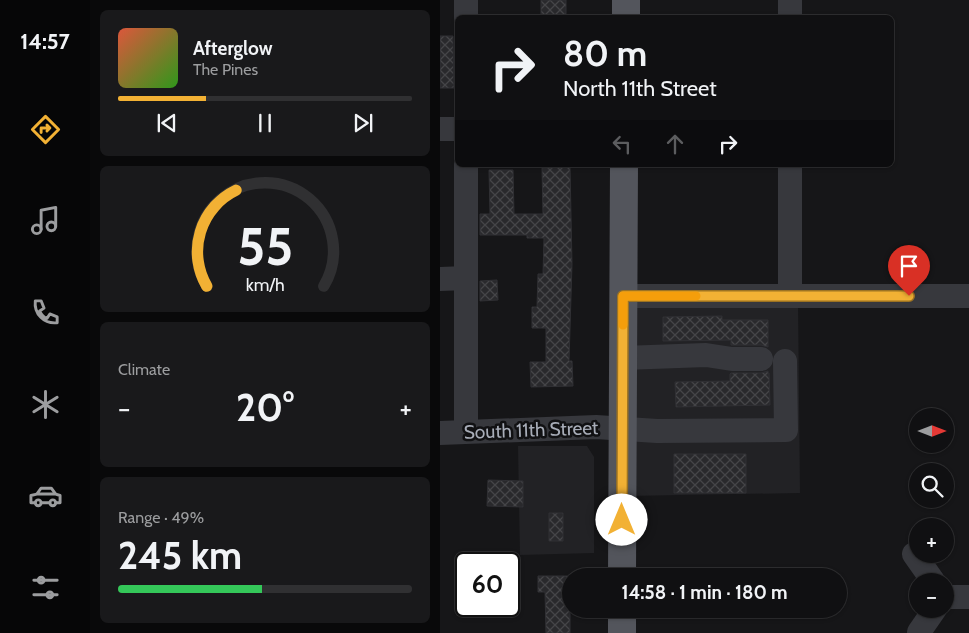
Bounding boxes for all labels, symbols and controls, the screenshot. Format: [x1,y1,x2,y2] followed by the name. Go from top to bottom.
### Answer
[20,28,70,55] text: 14:57
[563,32,647,75] text: 80 m
[480,35,545,100] icon: right
[193,37,273,60] text: Afterglow
[193,60,258,79] text: The Pines
[563,75,717,102] text: North 11th Street
[153,109,181,137] icon: previous
[251,109,279,137] icon: pause
[349,109,377,137] icon: next
[28,112,63,147] icon: directions
[608,130,636,158] icon: left
[661,130,689,158] icon: ahead
[714,130,742,158] icon: right
[28,203,63,238] icon: music
[237,215,293,278] text: 55
[888,245,930,296] pin
[895,252,923,280] icon: arrive
[245,274,285,295] text: km/h
[28,295,63,330] icon: phone
[118,360,170,379] text: Climate
[236,384,294,431] text: 20°
[28,387,63,422] icon: climate
[118,391,130,425] text: −
[400,391,412,425] text: +
[909,408,954,452] north arrow
[909,408,954,618] map controls
[463,416,599,444] street label: South 11th Street
[909,463,954,508] button: search
[28,478,63,513] icon: car
[595,493,647,545] position arrow
[118,508,204,527] text: Range · 49%
[909,518,954,563] button: +
[118,532,242,579] text: 245 km
[455,552,520,617] speed limit sign: 60
[28,570,63,605] icon: filters
[909,573,954,618] button: −
[621,581,788,604] text: 14:58 · 1 min · 180 m

